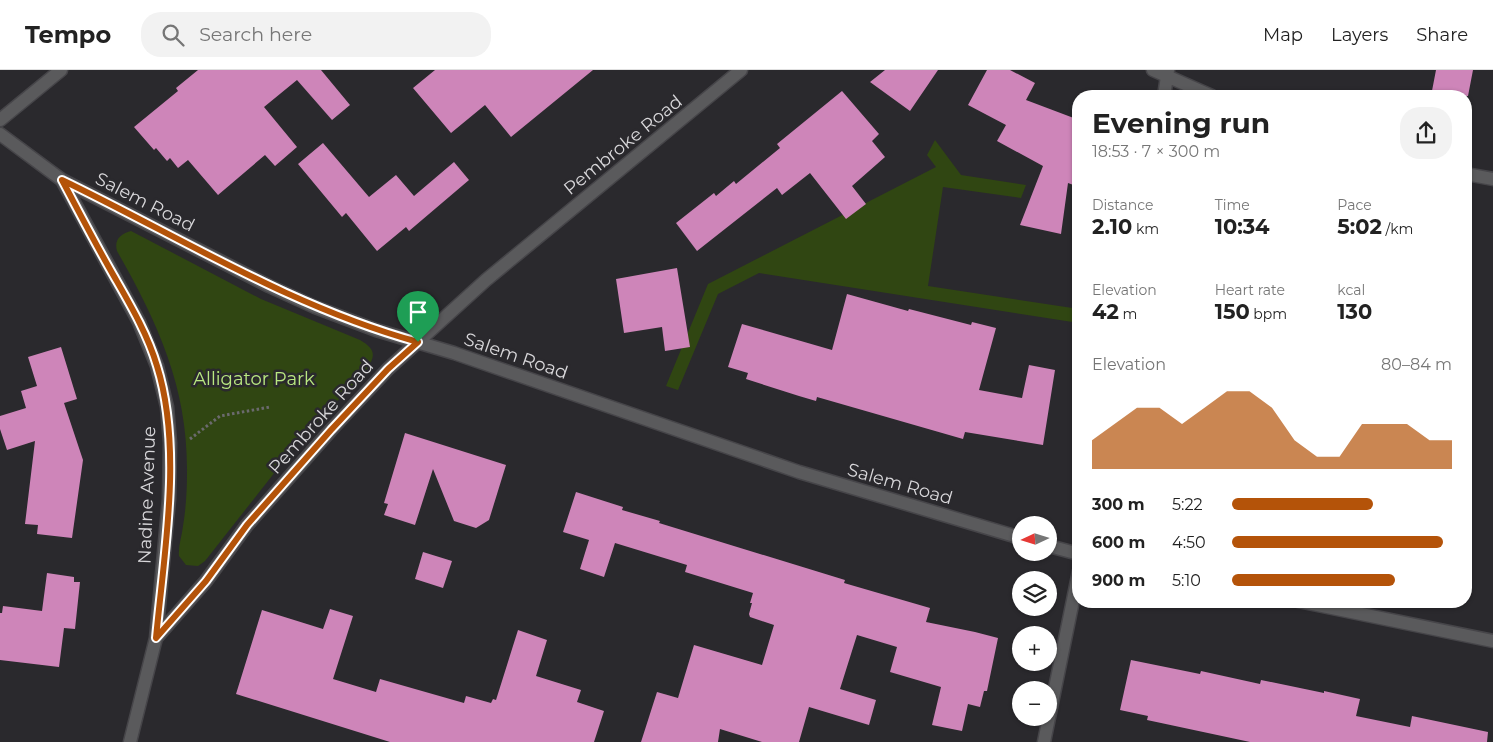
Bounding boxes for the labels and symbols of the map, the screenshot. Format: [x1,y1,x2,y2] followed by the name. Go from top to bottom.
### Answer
[559,90,687,200] street label: Pembroke Road
[92,168,198,236] street label: Salem Road
[397,291,439,342] pin
[461,328,571,384] street label: Salem Road
[264,355,378,479] street label: Pembroke Road
[193,368,315,390] park label: Alligator Park
[134,426,160,564] street label: Nadine Avenue
[845,459,955,509] street label: Salem Road
[1012,516,1058,561] north arrow

